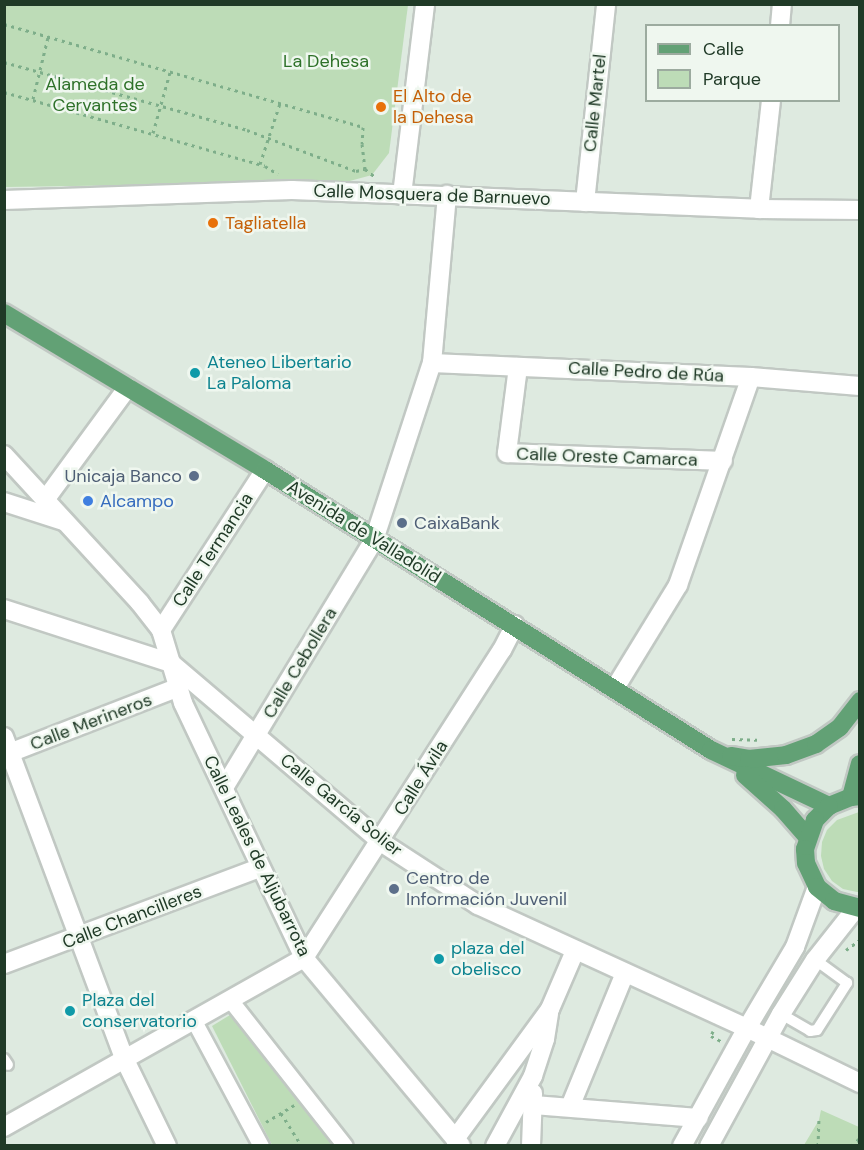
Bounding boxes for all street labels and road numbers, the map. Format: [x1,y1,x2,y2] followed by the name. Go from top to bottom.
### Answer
[579,53,611,153] street label: Calle Martel
[313,180,551,210] street label: Calle Mosquera de Barnuevo
[568,357,724,387] street label: Calle Pedro de Rúa
[516,443,698,471] street label: Calle Oreste Camarca
[283,476,445,588] street label: Avenida de Valladolid
[168,489,258,611] street label: Calle Termancia
[258,604,342,722] street label: Calle Cebollera
[27,689,155,755] street label: Calle Merineros
[389,736,453,820] street label: Calle Ávila
[276,749,406,861] street label: Calle García Solier
[199,752,315,960] street label: Calle Leales de Aljubarrota
[59,880,205,954] street label: Calle Chancilleres

